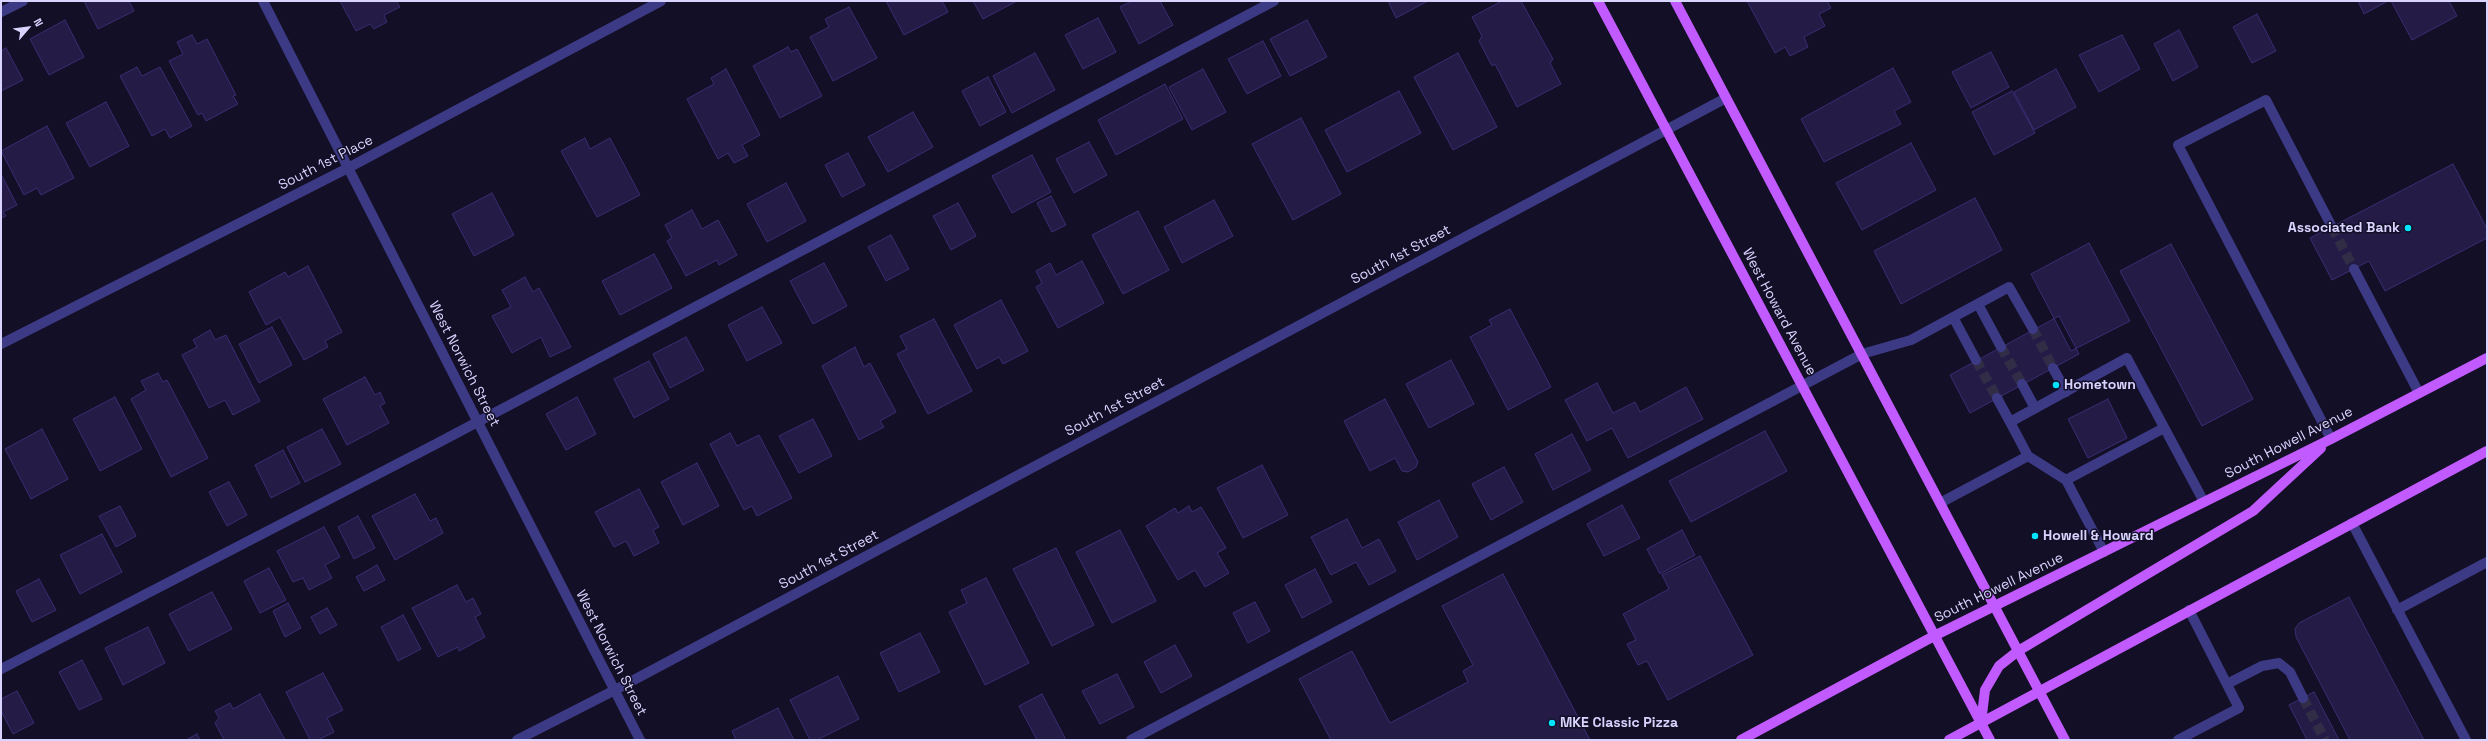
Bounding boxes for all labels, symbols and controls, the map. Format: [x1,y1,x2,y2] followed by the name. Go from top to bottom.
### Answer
[8,8,48,48] north arrow
[31,16,47,29] text: N
[276,132,376,194] street label: South 1st Place
[2288,220,2400,236] place label: Associated Bank
[1348,222,1454,288] street label: South 1st Street
[2403,223,2413,233] marker: Associated Bank
[1738,246,1820,378] street label: West Howard Avenue
[425,298,503,430] street label: West Norwich Street
[1062,374,1168,440] street label: South 1st Street
[2064,377,2136,393] place label: Hometown
[2051,380,2061,390] marker: Hometown
[2222,403,2356,483] street label: South Howell Avenue
[776,527,882,593] street label: South 1st Street
[2043,528,2154,544] place label: Howell & Howard
[2030,531,2040,541] marker: Howell & Howard
[1932,549,2066,627] street label: South Howell Avenue
[572,587,650,719] street label: West Norwich Street
[1560,715,1678,731] place label: MKE Classic Pizza
[1547,718,1557,728] marker: MKE Classic Pizza

